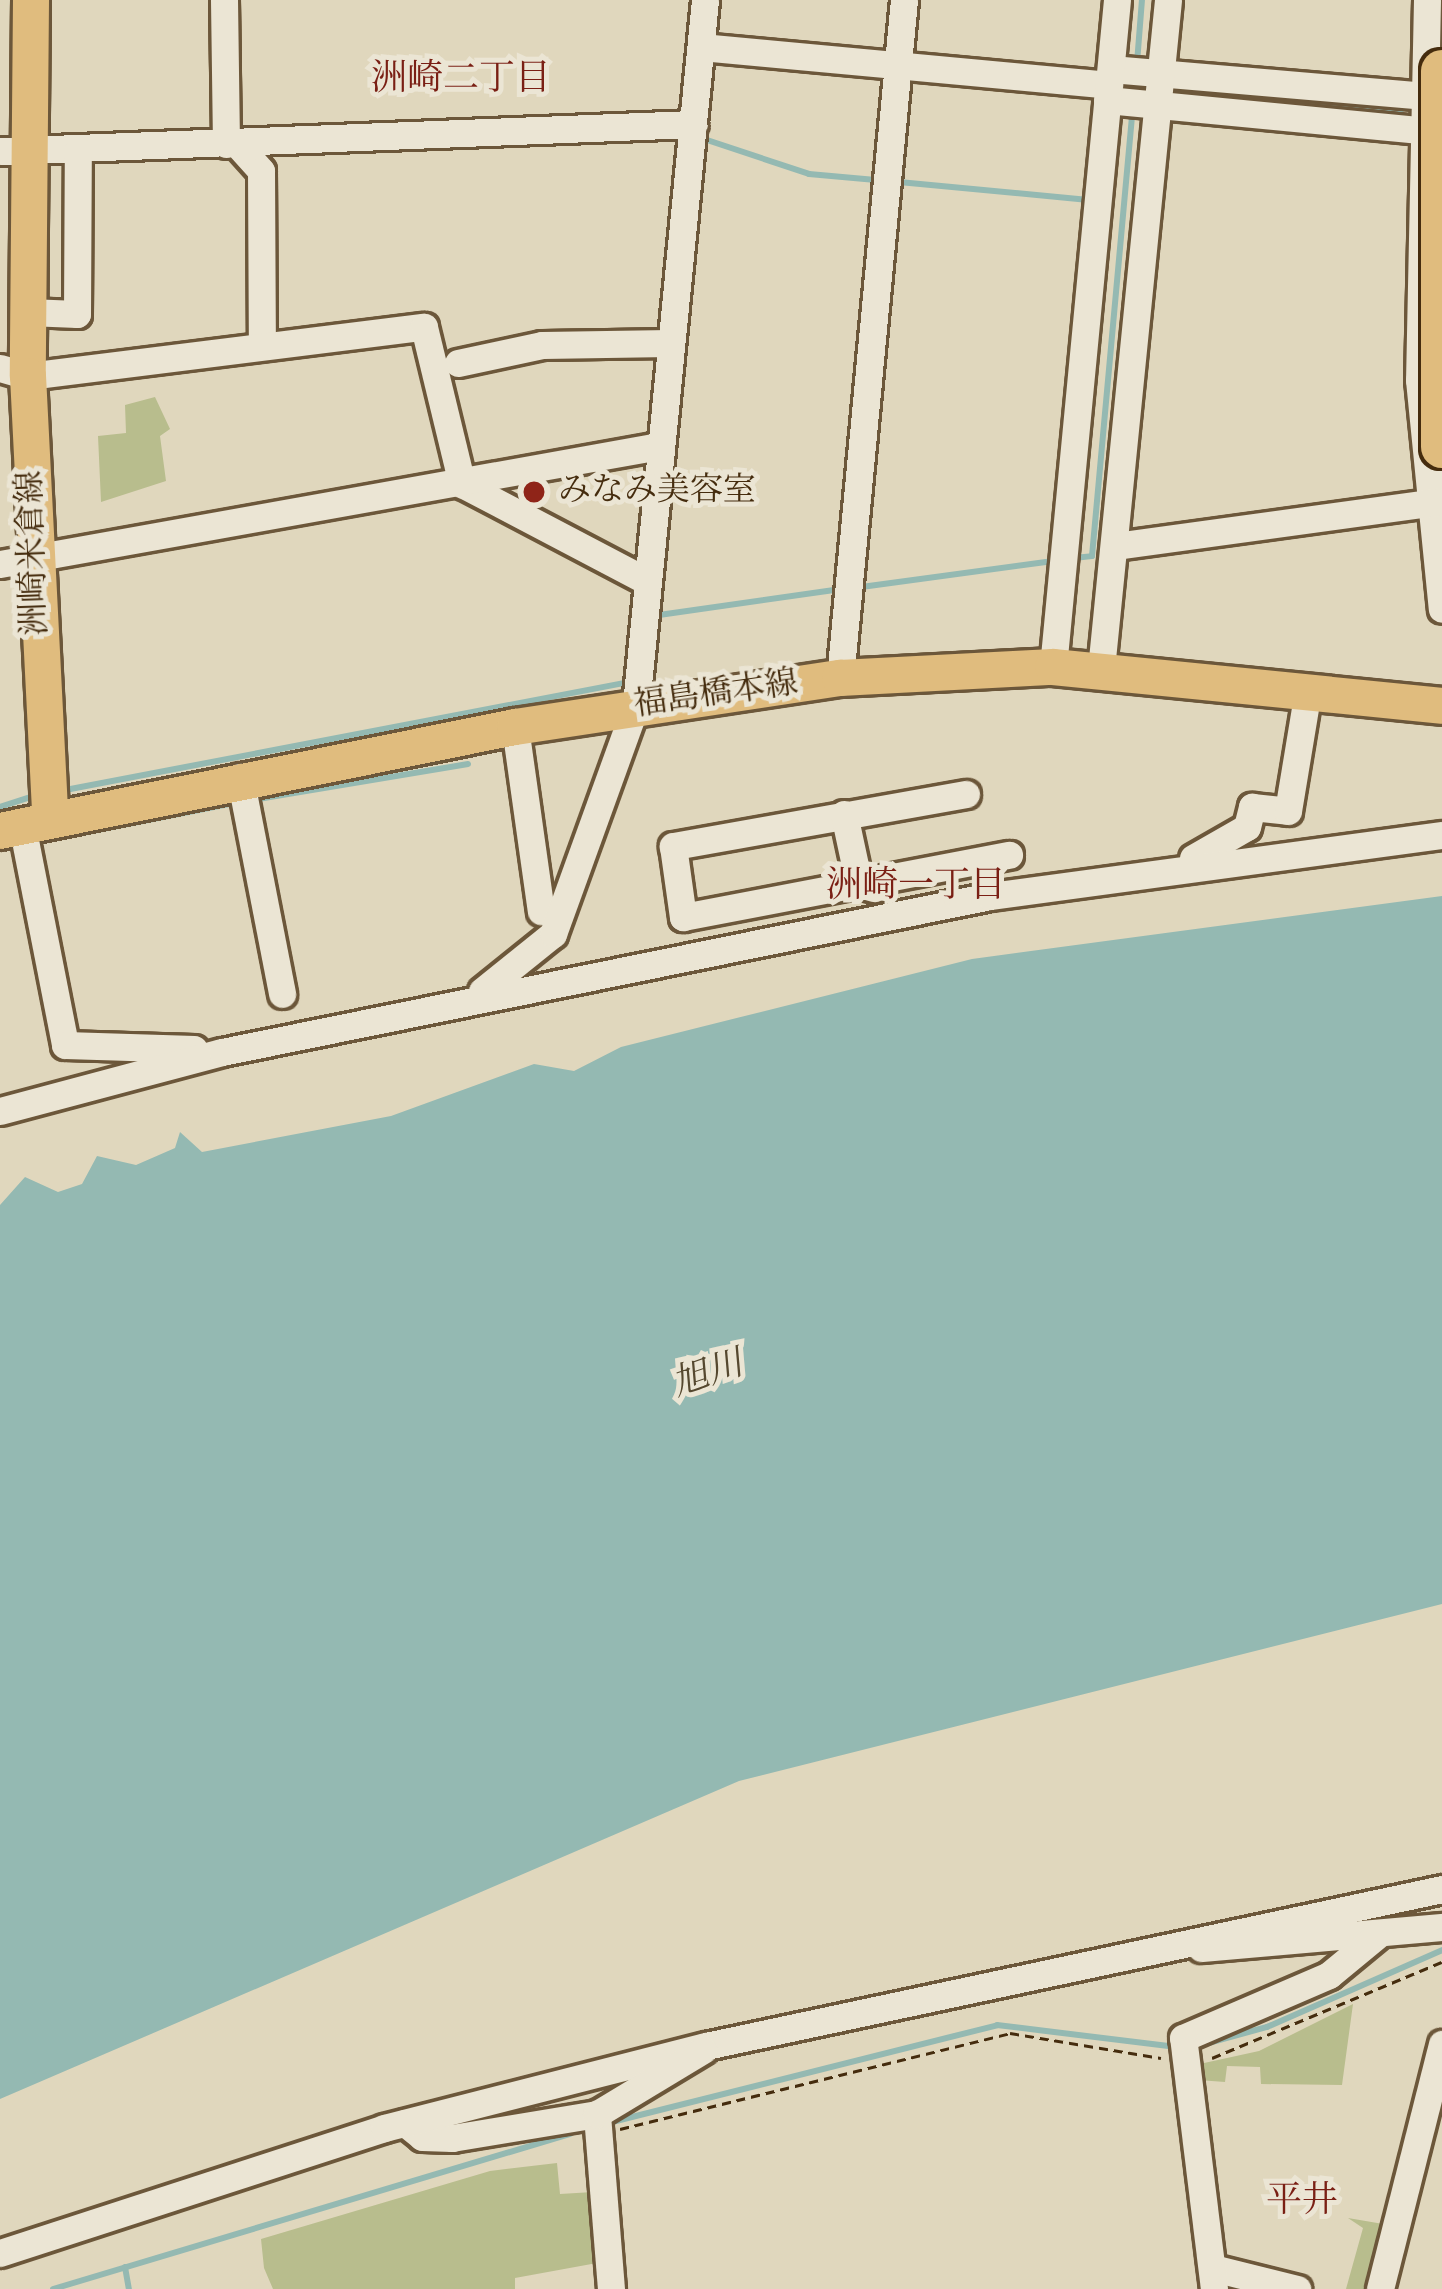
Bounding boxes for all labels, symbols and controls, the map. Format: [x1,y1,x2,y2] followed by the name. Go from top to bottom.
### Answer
[371,58,551,102] district label: 洲崎二丁目
[11,470,57,636] street label: 洲崎米倉線
[558,472,756,512] place label: みなみ美容室
[521,479,547,505] marker: みなみ美容室
[632,664,800,726] street label: 福島橋本線
[826,865,1006,909] district label: 洲崎一丁目
[667,1343,749,1407] water label: 旭川
[1266,2180,1338,2224] district label: 平井

